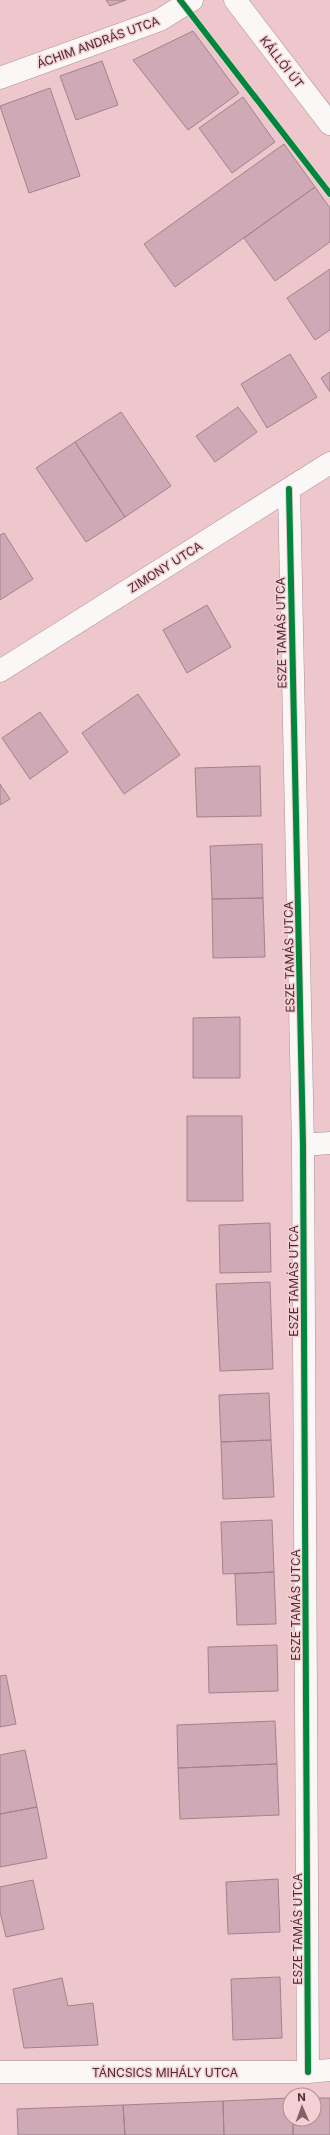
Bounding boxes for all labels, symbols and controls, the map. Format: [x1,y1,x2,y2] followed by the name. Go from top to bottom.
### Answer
[35,13,161,71] street label: ÁCHIM ANDRÁS UTCA
[257,33,307,91] street label: KÁLLÓI ÚT
[125,538,205,596] street label: ZIMONY UTCA
[273,577,289,689] street label: ESZE TAMÁS UTCA
[281,901,297,1013] street label: ESZE TAMÁS UTCA
[286,1225,301,1337] street label: ESZE TAMÁS UTCA
[288,1549,303,1661] street label: ESZE TAMÁS UTCA
[290,1873,305,1985] street label: ESZE TAMÁS UTCA
[92,2065,238,2080] street label: TÁNCSICS MIHÁLY UTCA
[282,2087,322,2127] north arrow
[297,2090,306,2104] text: N

